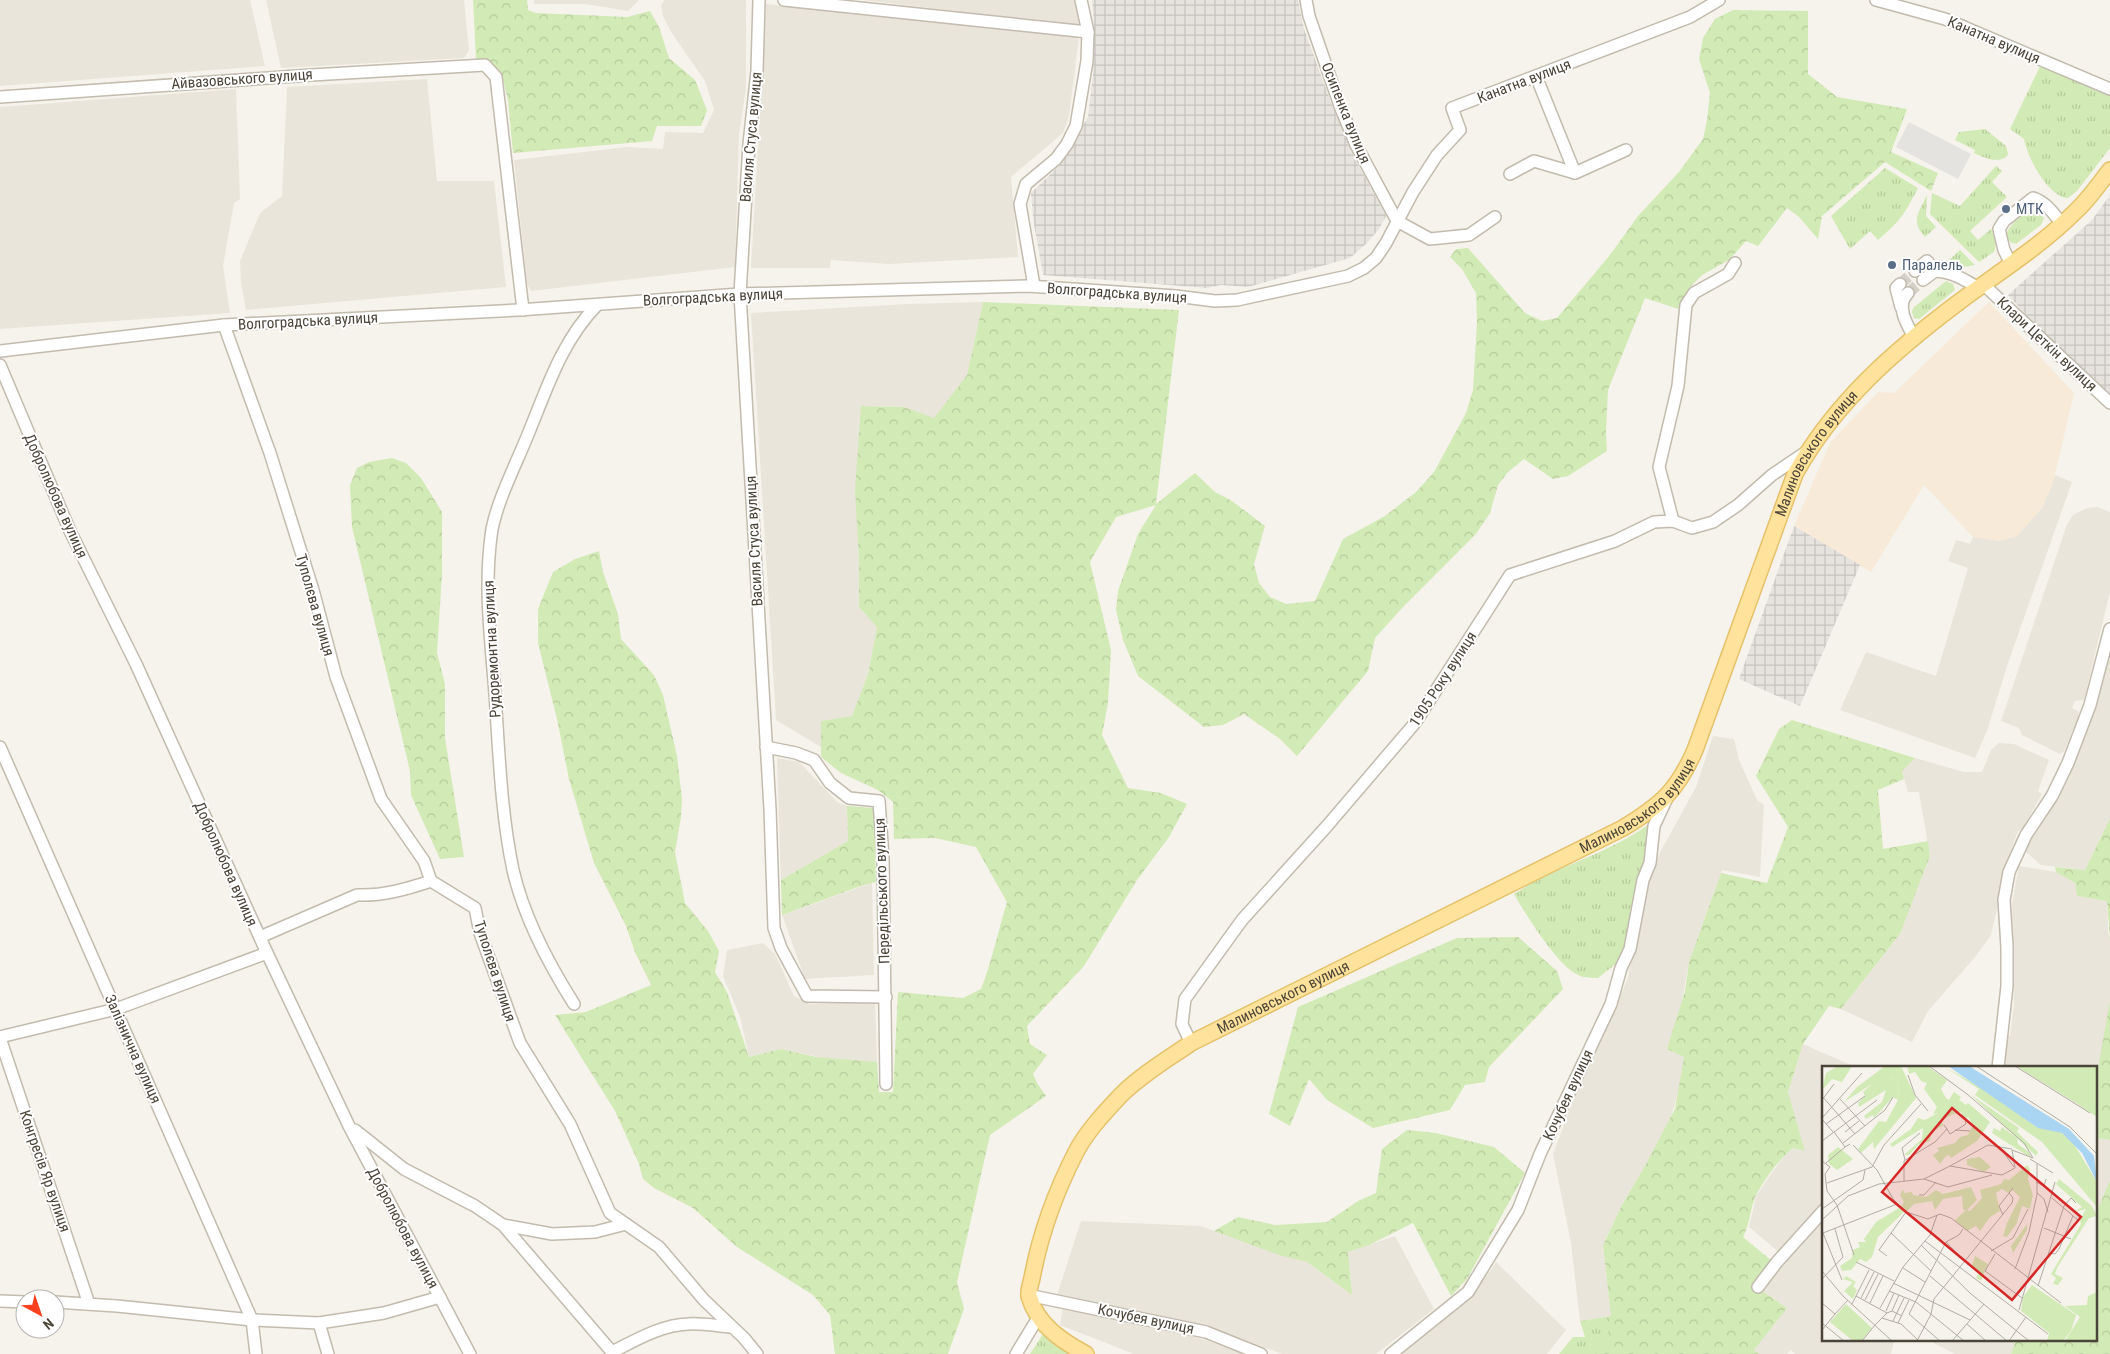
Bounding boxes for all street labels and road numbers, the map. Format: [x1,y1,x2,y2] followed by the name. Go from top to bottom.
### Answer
[1945,12,2043,68] street label: Канатна вулиця
[1475,55,1573,107] street label: Канатна вулиця
[1317,60,1375,166] street label: Осипенка вулиця
[171,65,313,93] street label: Айвазовського вулиця
[736,71,766,203] street label: Василя Стуса вулиця
[1046,279,1188,307] street label: Волгоградська вулиця
[642,284,784,310] street label: Волгоградська вулиця
[1993,293,2101,395] street label: Клари Цеткін вулиця
[237,308,379,334] street label: Волгоградська вулиця
[1771,387,1861,519] street label: Малиновського вулиця
[20,431,92,561] street label: Добролюбова вулиця
[742,475,766,607] street label: Василя Стуса вулиця
[292,552,338,658] street label: Туполєва вулиця
[479,580,505,718] street label: Рудоремонтна вулиця
[1406,628,1480,730] street label: 1905 Року вулиця
[1577,755,1699,857] street label: Малиновського вулиця
[190,799,262,929] street label: Добролюбова вулиця
[870,818,894,964] street label: Передільського вулиця
[470,918,520,1024] street label: Туполєва вулиця
[1214,957,1352,1038] street label: Малиновського вулиця
[101,992,165,1106] street label: Залізнична вулиця
[1539,1047,1597,1143] street label: Кочубея вулиця
[16,1108,74,1234] street label: Конгресів Яр вулиця
[363,1164,443,1292] street label: Добролюбова вулиця
[1096,1300,1196,1338] street label: Кочубея вулиця

